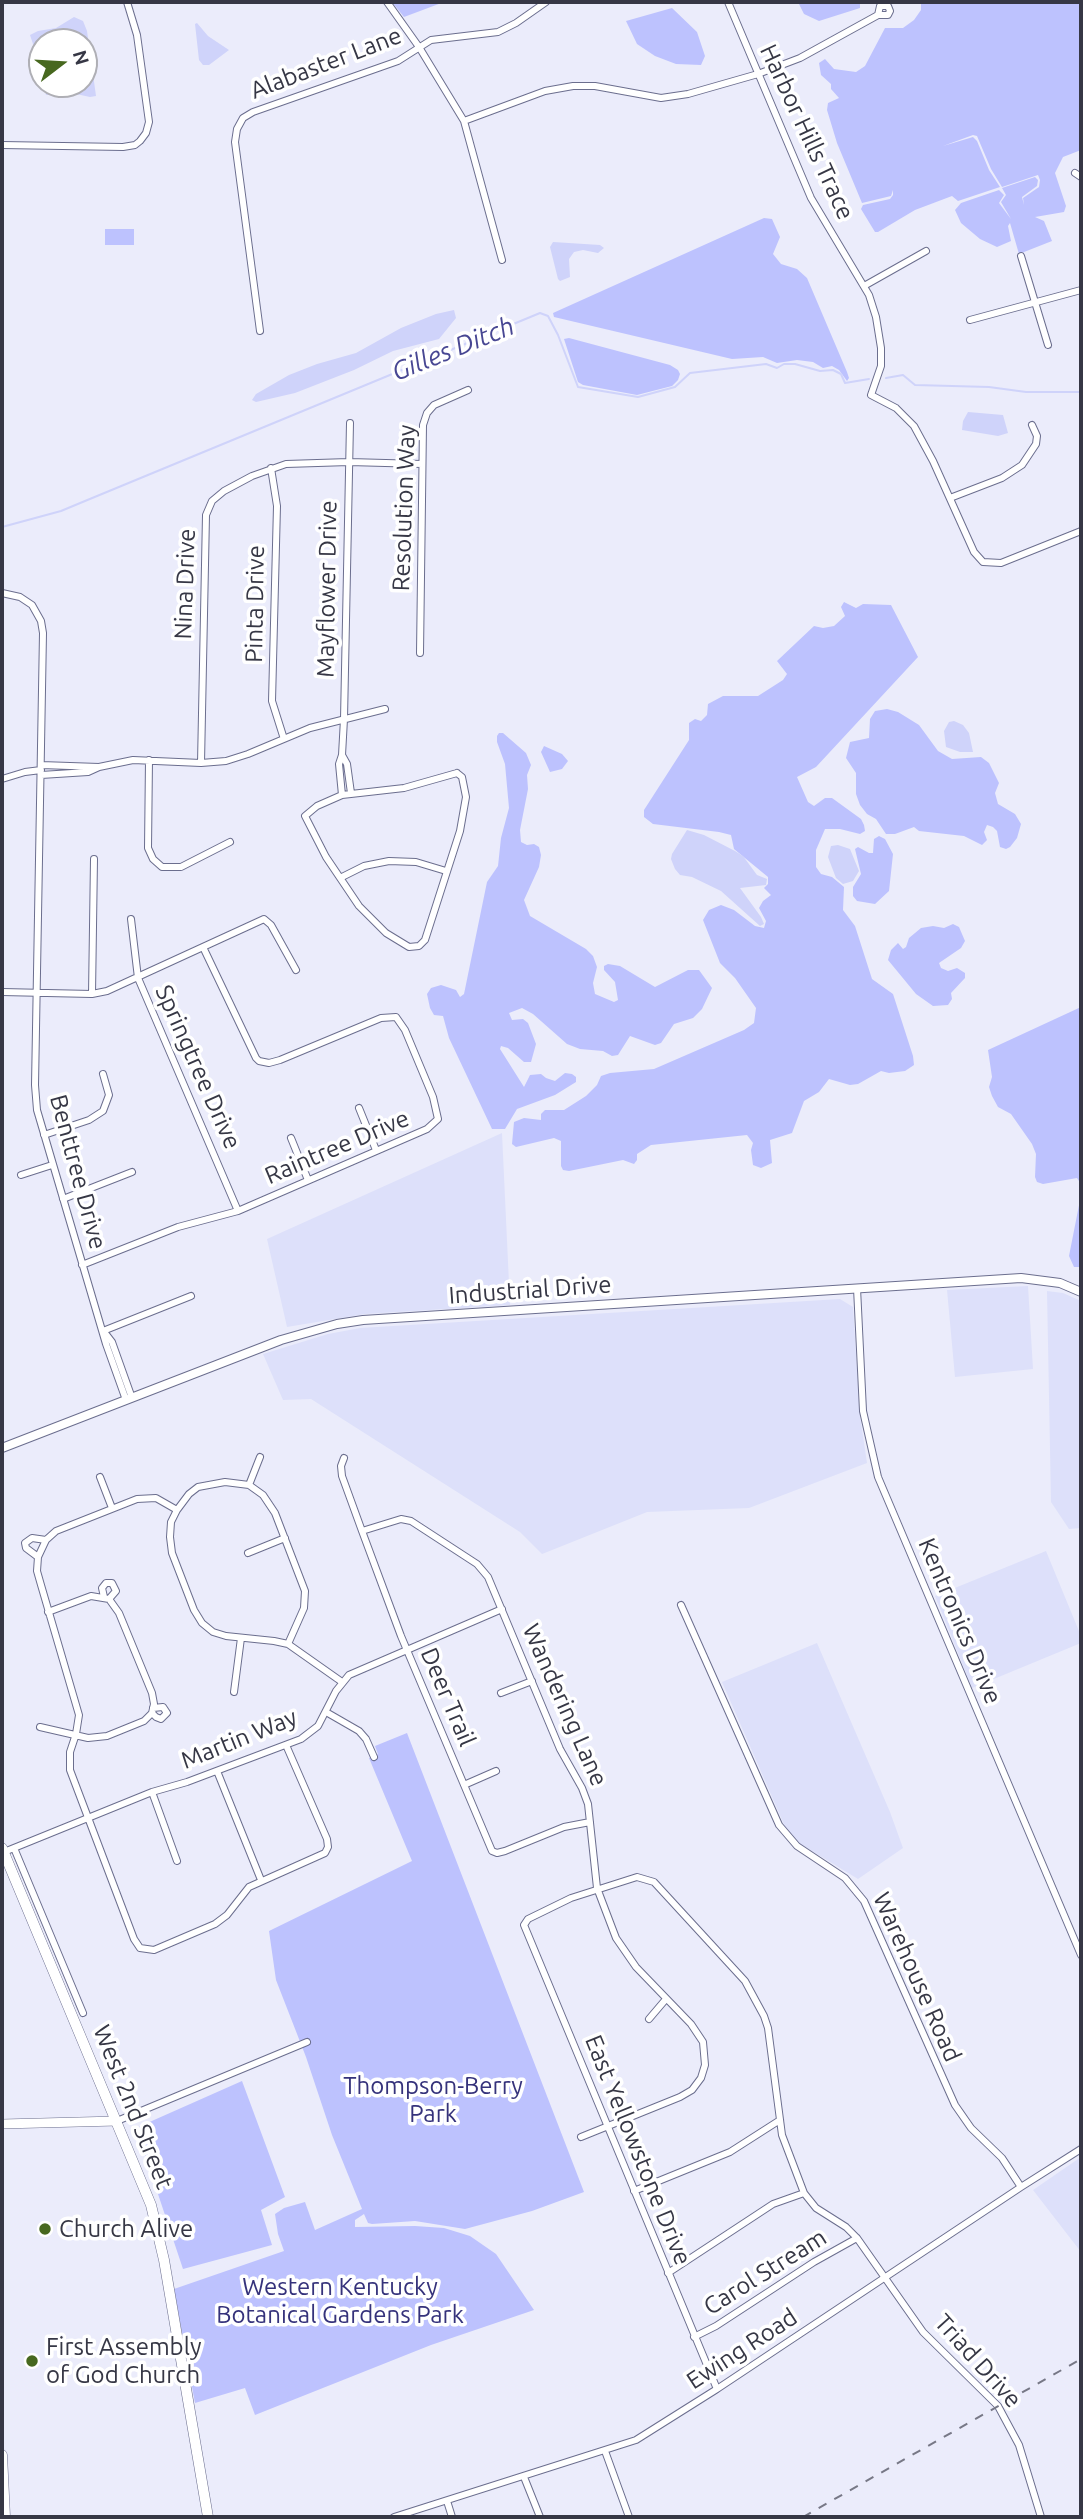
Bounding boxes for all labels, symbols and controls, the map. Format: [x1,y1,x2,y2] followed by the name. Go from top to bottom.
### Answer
[246,21,406,105] street label: Alabaster Lane
[28,28,98,98] north arrow
[754,40,860,224] street label: Harbor Hills Trace
[69,47,94,67] text: N
[387,310,519,388] water label: Gilles Ditch
[387,424,421,592] street label: Resolution Way
[311,500,343,678] street label: Mayflower Drive
[169,528,201,640] street label: Nina Drive
[240,545,270,663] street label: Pinta Drive
[149,981,247,1153] street label: Springtree Drive
[44,1092,112,1252] street label: Benttree Drive
[260,1104,414,1190] street label: Raintree Drive
[448,1270,612,1310] street label: Industrial Drive
[912,1534,1008,1708] street label: Kentronics Drive
[516,1619,614,1791] street label: Wandering Lane
[414,1643,482,1751] street label: Deer Trail
[177,1703,301,1775] street label: Martin Way
[867,1888,967,2066] street label: Warehouse Road
[87,2021,179,2193] street label: West 2nd Street
[579,2031,697,2269] street label: East Yellowstone Drive
[343,2072,523,2128] park label: Thompson-Berry Park
[59,2215,193,2243] place label: Church Alive
[37,2221,53,2237] marker: Church Alive
[698,2223,832,2321] street label: Carol Stream
[216,2273,464,2329] park label: Western Kentucky Botanical Gardens Park
[681,2303,803,2395] street label: Ewing Road
[928,2308,1028,2414] street label: Triad Drive
[46,2333,201,2389] place label: First Assembly of God Church
[24,2353,40,2369] marker: First Assembly of God Church

